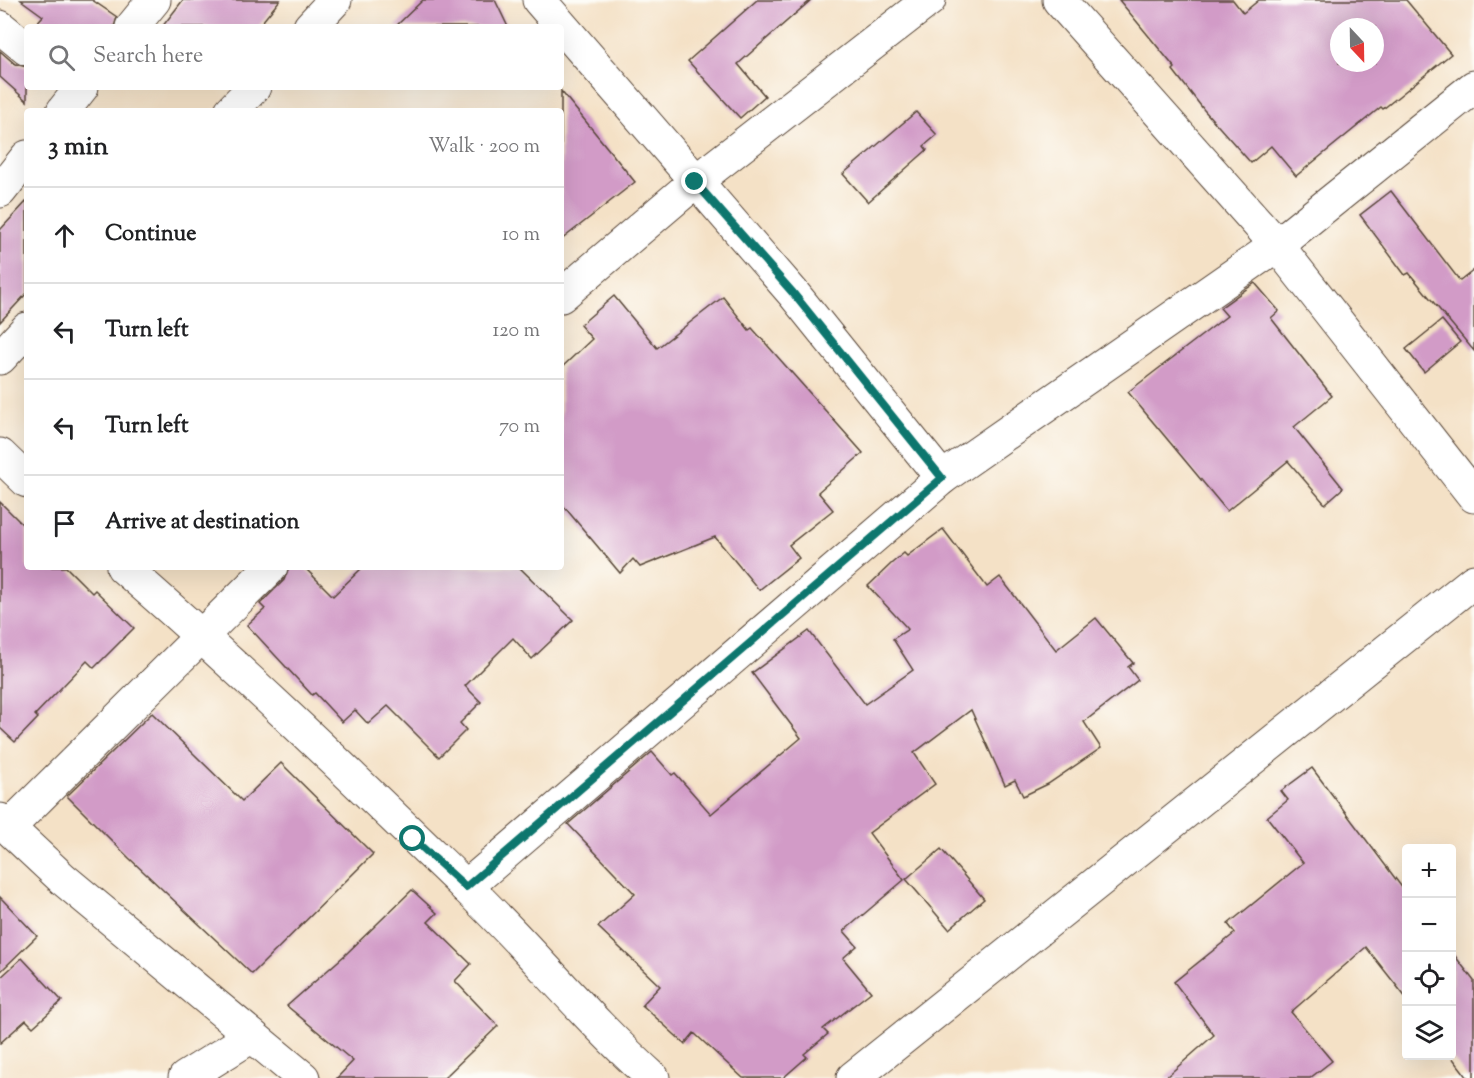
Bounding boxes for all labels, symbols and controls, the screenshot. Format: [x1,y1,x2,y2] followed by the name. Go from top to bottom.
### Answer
[1330,18,1384,72] north arrow
[24,24,564,90] search box
[45,41,78,74] icon: search
[93,41,203,73] text: Search here
[48,129,108,166] text: 3 min
[428,133,540,162] text: Walk · 200 m
[681,168,707,194] route end
[48,219,81,252] icon: ahead
[105,219,196,251] text: Continue
[502,221,540,250] text: 10 m
[48,315,81,348] icon: left
[105,315,188,347] text: Turn left
[492,317,540,346] text: 120 m
[48,411,81,444] icon: left
[105,411,188,443] text: Turn left
[499,413,540,442] text: 70 m
[48,507,81,540] icon: arrive
[105,507,300,539] text: Arrive at destination
[399,825,425,851] route start
[1402,844,1456,1060] map controls
[1402,844,1456,898] button: +
[1402,898,1456,952] button: −
[1402,952,1456,1006] button: locate
[1402,1006,1456,1060] button: layers

